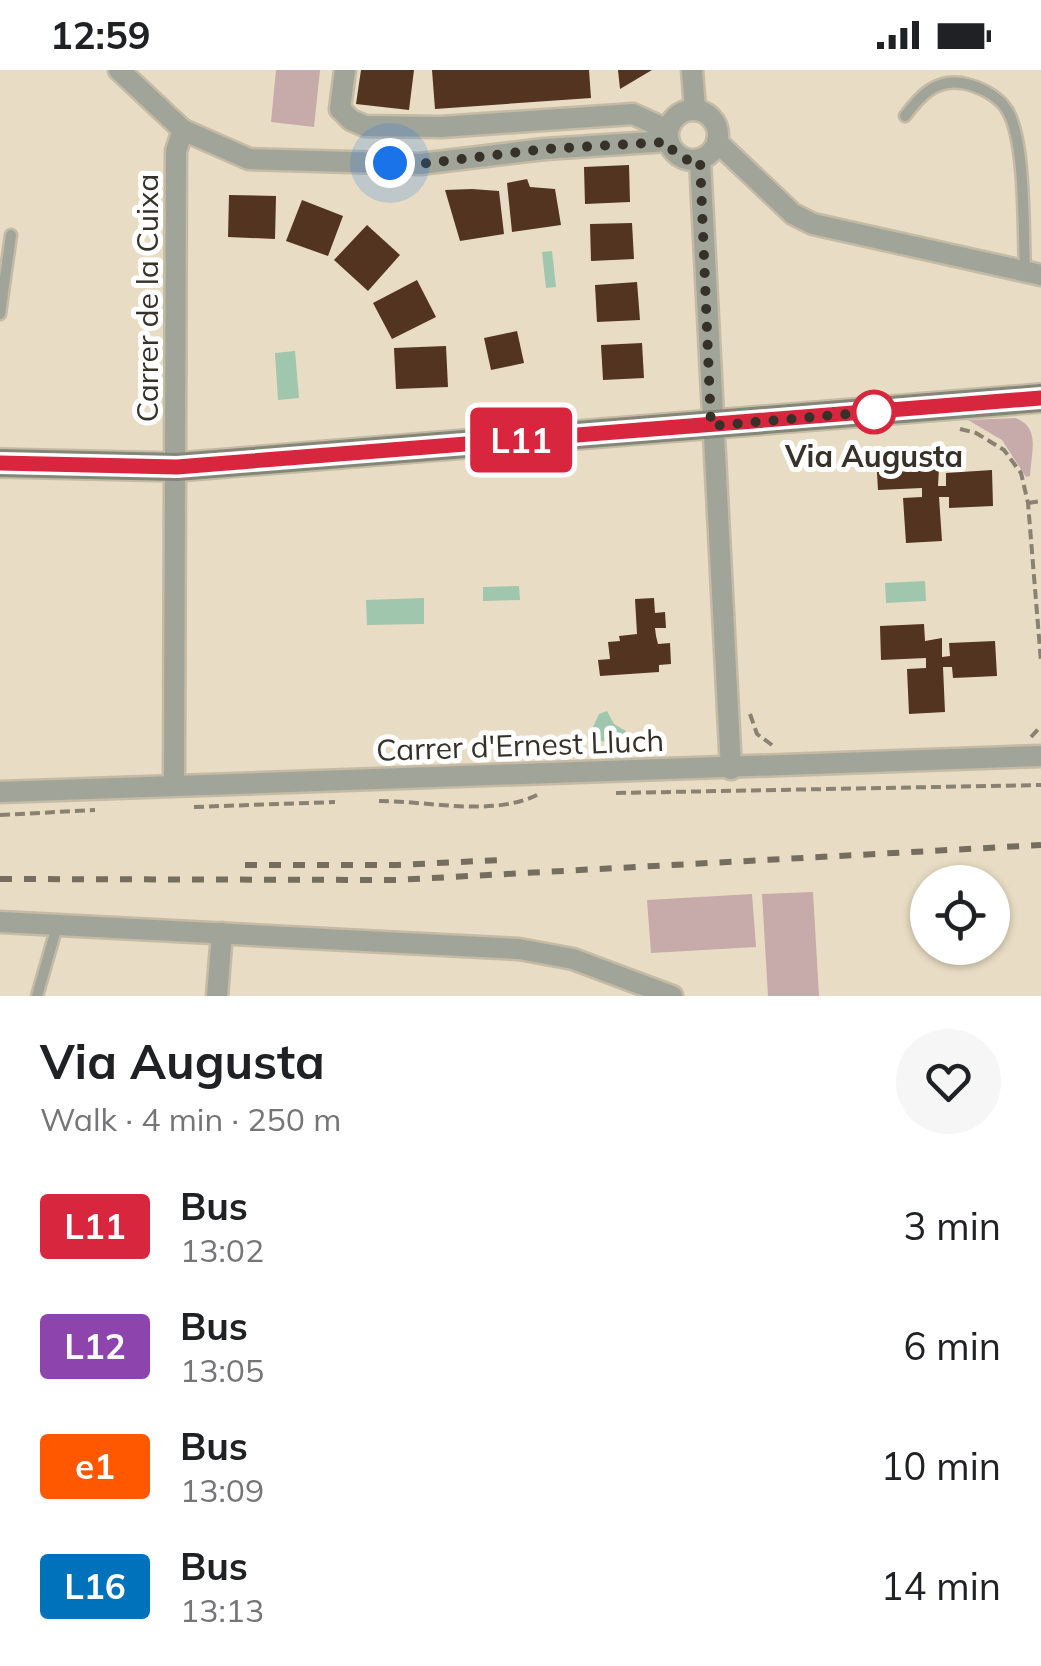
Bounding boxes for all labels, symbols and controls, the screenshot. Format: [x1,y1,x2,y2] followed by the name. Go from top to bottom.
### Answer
[50,11,151,59] text: 12:59
[365,138,415,188] your location
[128,174,166,422] street label: Carrer de la Cuixa
[853,391,895,433] marker: Via Augusta
[464,408,578,472] line badge: L11
[490,418,552,462] text: L11
[784,437,963,475] place label: Via Augusta
[375,721,665,769] street label: Carrer d'Ernest Lluch
[910,865,1010,965] map controls
[910,865,1010,965] button: locate
[896,1029,1001,1134] button: heart
[40,1031,325,1091] text: Via Augusta
[40,1099,341,1139] text: Walk · 4 min · 250 m
[180,1182,248,1230] text: Bus
[904,1202,1001,1250] text: 3 min
[64,1204,126,1248] text: L11
[180,1230,264,1270] text: 13:02
[180,1302,248,1350] text: Bus
[904,1322,1001,1370] text: 6 min
[64,1324,126,1368] text: L12
[180,1350,264,1390] text: 13:05
[180,1422,248,1470] text: Bus
[881,1442,1001,1490] text: 10 min
[75,1444,115,1488] text: e1
[180,1470,264,1510] text: 13:09
[180,1542,248,1590] text: Bus
[881,1562,1001,1610] text: 14 min
[64,1564,126,1608] text: L16
[180,1590,264,1630] text: 13:13

